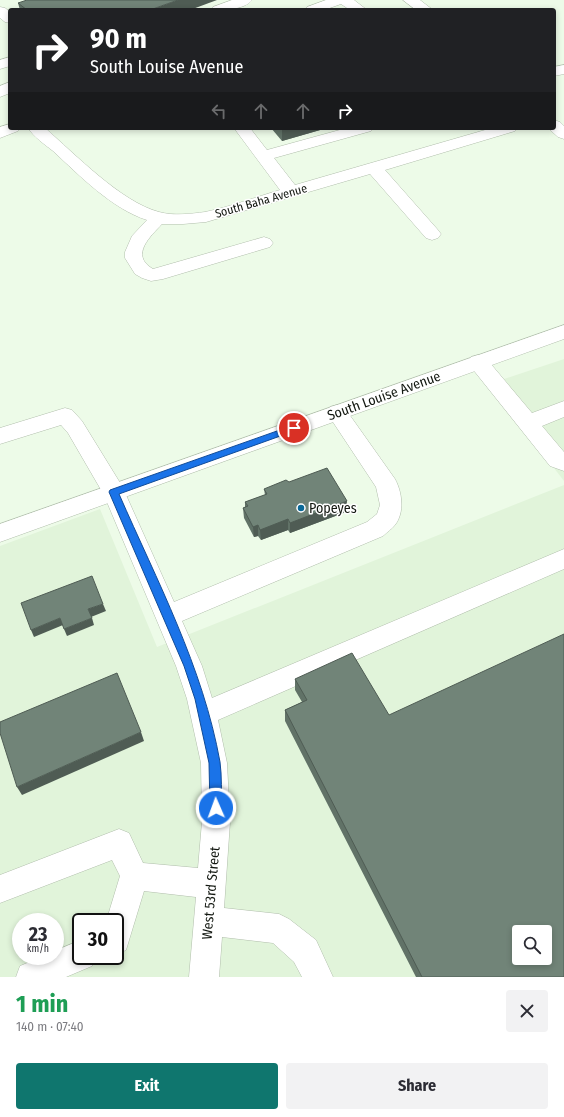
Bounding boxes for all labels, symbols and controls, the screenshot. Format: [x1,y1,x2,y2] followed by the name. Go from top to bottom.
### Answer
[90,22,147,55] text: 90 m
[24,24,76,76] icon: right
[90,56,243,78] text: South Louise Avenue
[208,100,230,122] icon: left
[250,100,272,122] icon: ahead
[292,100,314,122] icon: ahead
[334,100,356,122] icon: right
[213,181,309,221] street label: South Baha Avenue
[325,368,443,424] street label: South Louise Avenue
[277,411,311,445] pin
[283,417,305,439] icon: arrive
[309,500,357,517] place label: Popeyes
[296,503,306,513] marker: Popeyes
[195,787,237,829] position arrow
[198,845,224,940] street label: West 53rd Street
[72,913,124,965] speed limit sign: 30
[29,922,47,946] text: 23
[512,925,552,965] map controls
[512,925,552,965] button: search
[27,943,49,955] text: km/h
[16,990,68,1018] text: 1 min
[506,990,548,1032] button: close
[16,1019,84,1034] text: 140 m · 07:40
[16,1063,278,1109] button: Exit
[286,1063,548,1109] button: Share

